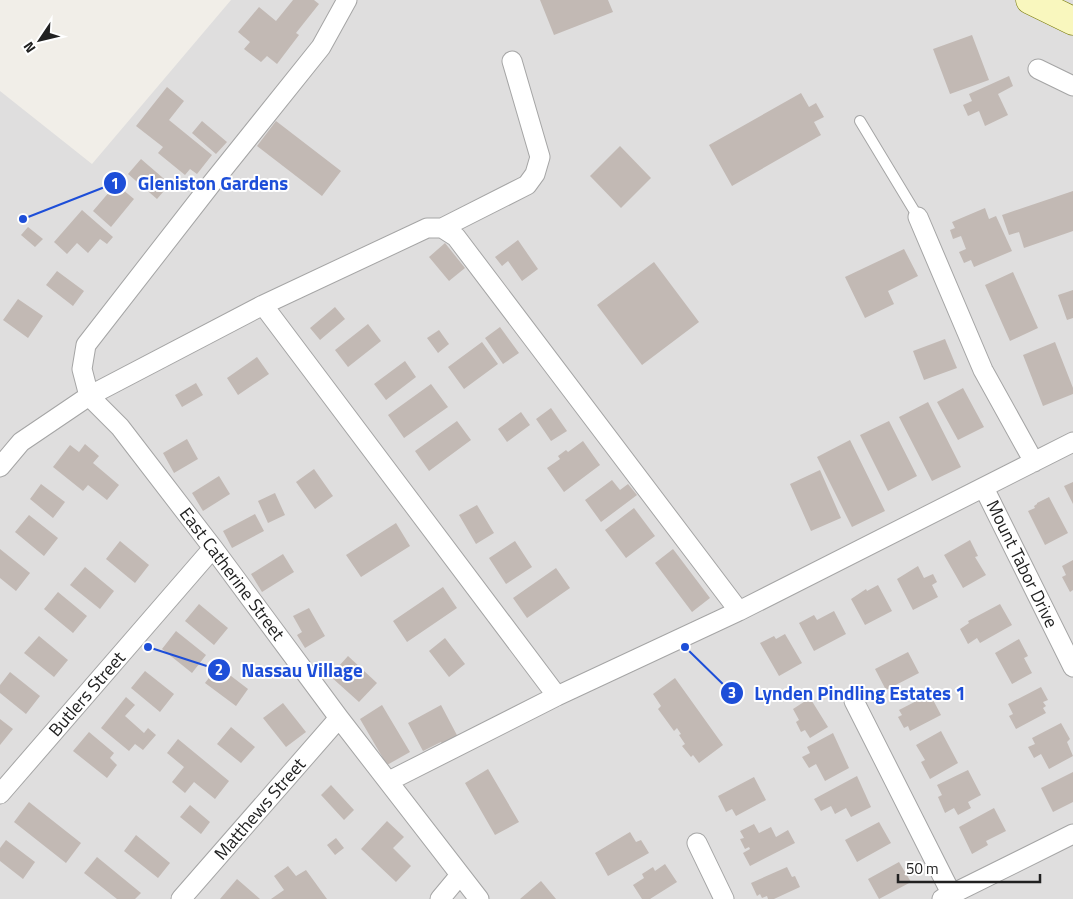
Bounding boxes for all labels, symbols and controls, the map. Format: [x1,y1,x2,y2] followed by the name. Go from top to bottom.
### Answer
[15,15,65,65] north arrow
[18,38,40,58] text: N
[103,166,298,200] callout: Gleniston Gardens
[138,168,288,197] text: Gleniston Gardens
[111,172,119,195] text: 1
[980,495,1065,632] street label: Mount Tabor Drive
[173,501,292,647] street label: East Catherine Street
[42,645,132,742] street label: Butlers Street
[207,653,373,687] callout: Nassau Village
[241,655,363,684] text: Nassau Village
[215,658,223,681] text: 2
[720,676,976,710] callout: Lynden Pindling Estates 1
[754,678,966,707] text: Lynden Pindling Estates 1
[728,681,736,704] text: 3
[208,751,312,866] street label: Matthews Street
[898,852,1040,884] scale bar
[906,857,939,880] text: 50 m

